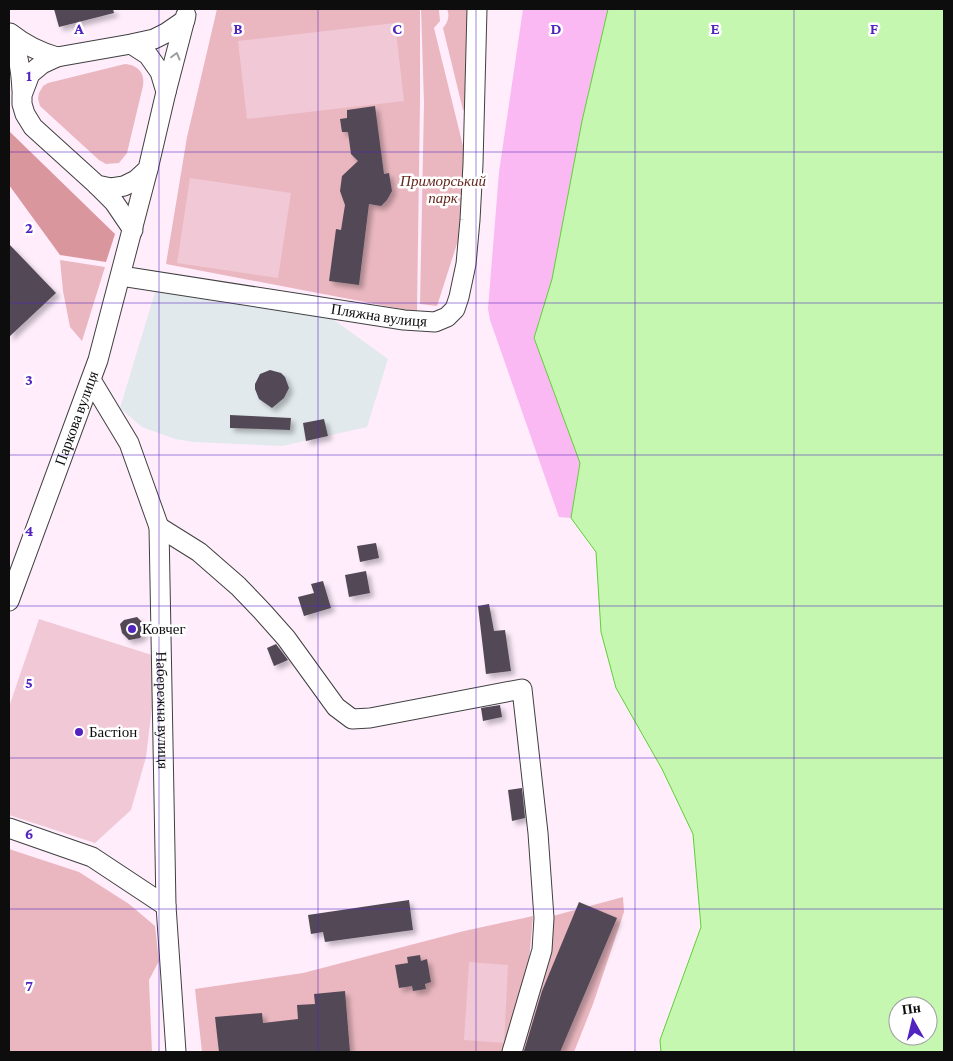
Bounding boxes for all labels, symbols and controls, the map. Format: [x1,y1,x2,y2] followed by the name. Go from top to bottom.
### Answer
[73,20,84,37] text: A
[233,20,243,37] text: B
[392,20,402,37] text: C
[550,20,562,37] text: D
[710,20,720,37] text: E
[870,20,879,37] text: F
[170,52,180,61] one-way arrow
[26,67,32,84] text: 1
[399,173,486,206] park label: Приморський парк
[25,219,33,236] text: 2
[330,301,428,329] street label: Пляжна вулиця
[52,369,101,467] street label: Паркова вулиця
[25,371,33,388] text: 3
[25,522,34,539] text: 4
[142,621,186,637] place label: Ковчег
[126,623,138,635] marker: Ковчег
[153,651,171,769] street label: Набережна вулиця
[25,674,33,691] text: 5
[89,724,137,740] place label: Бастіон
[73,726,85,738] marker: Бастіон
[25,825,33,842] text: 6
[25,977,33,994] text: 7
[888,996,938,1046] north arrow
[901,999,922,1017] text: Пн

